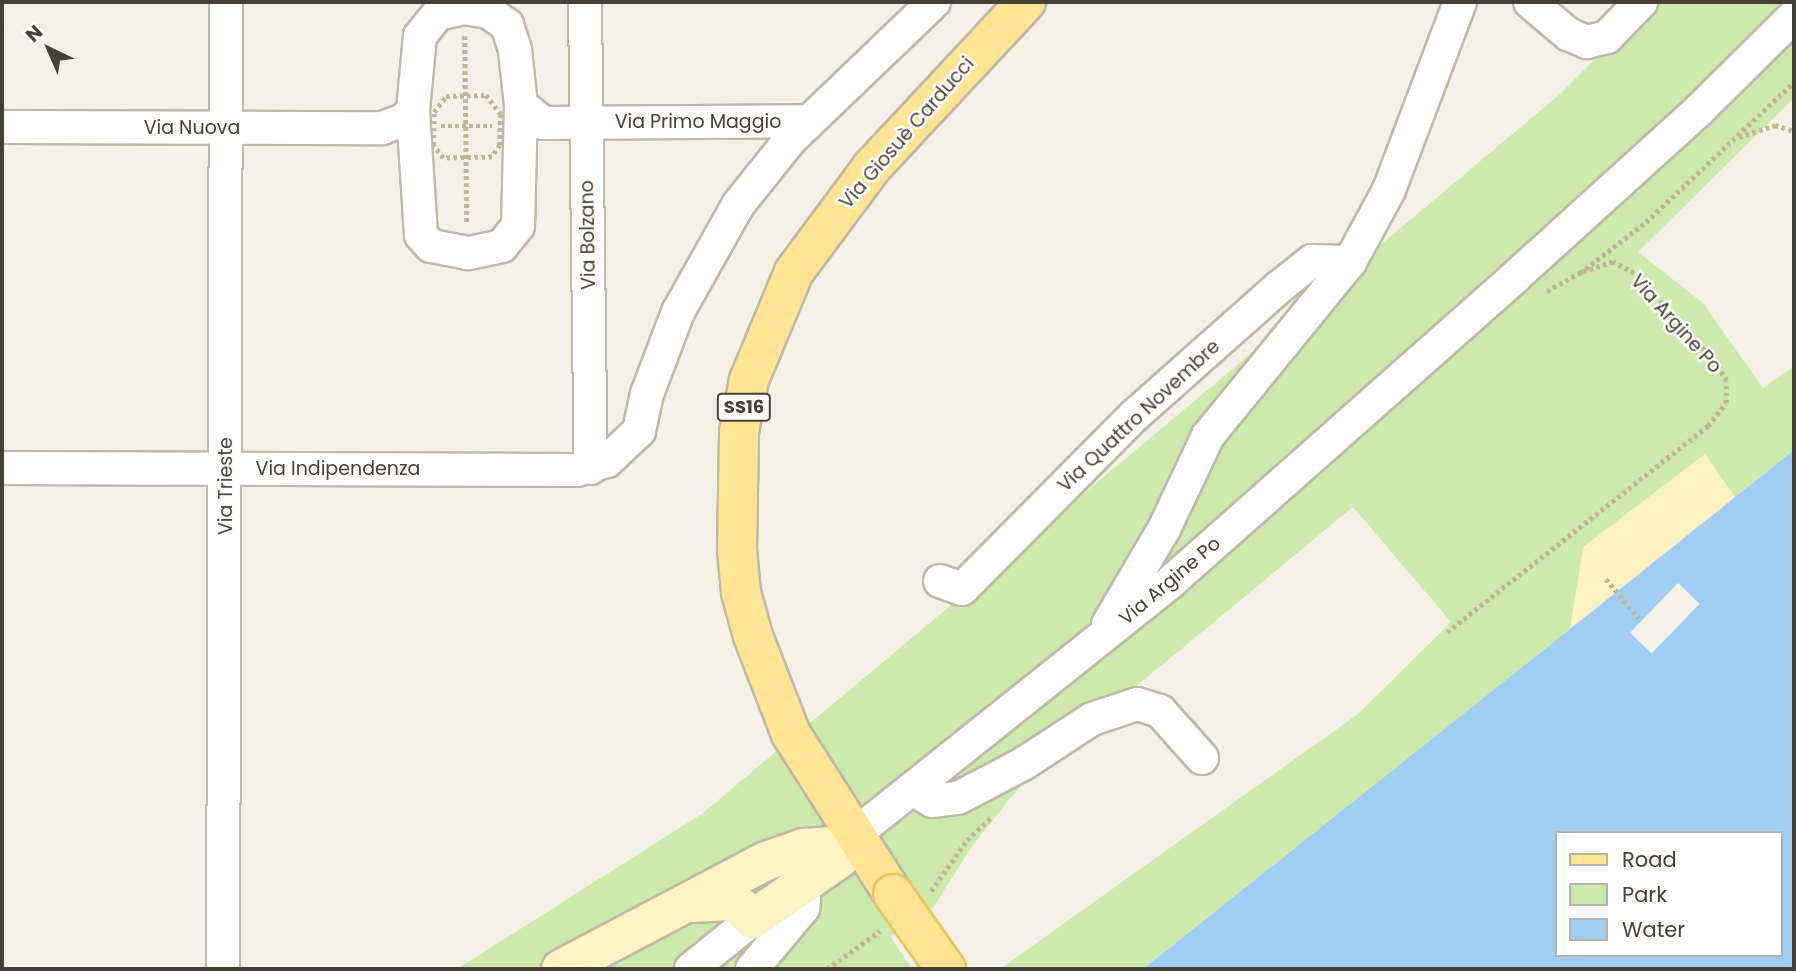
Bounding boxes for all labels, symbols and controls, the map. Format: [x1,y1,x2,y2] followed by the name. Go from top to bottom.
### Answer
[14,14,84,84] north arrow
[20,19,49,48] text: N
[835,53,979,213] street label: Via Giosuè Carducci
[615,111,781,133] street label: Via Primo Maggio
[144,117,240,139] street label: Via Nuova
[576,180,600,290] street label: Via Bolzano
[1626,270,1726,378] street label: Via Argine Po
[1053,335,1225,497] street label: Via Quattro Novembre
[716,393,772,422] road number: SS16
[215,437,237,535] street label: Via Trieste
[256,458,420,480] street label: Via Indipendenza
[1115,532,1225,630] street label: Via Argine Po
[1554,831,1782,957] legend
[1622,845,1677,874] text: Road
[1622,880,1667,909] text: Park
[1622,915,1685,944] text: Water

